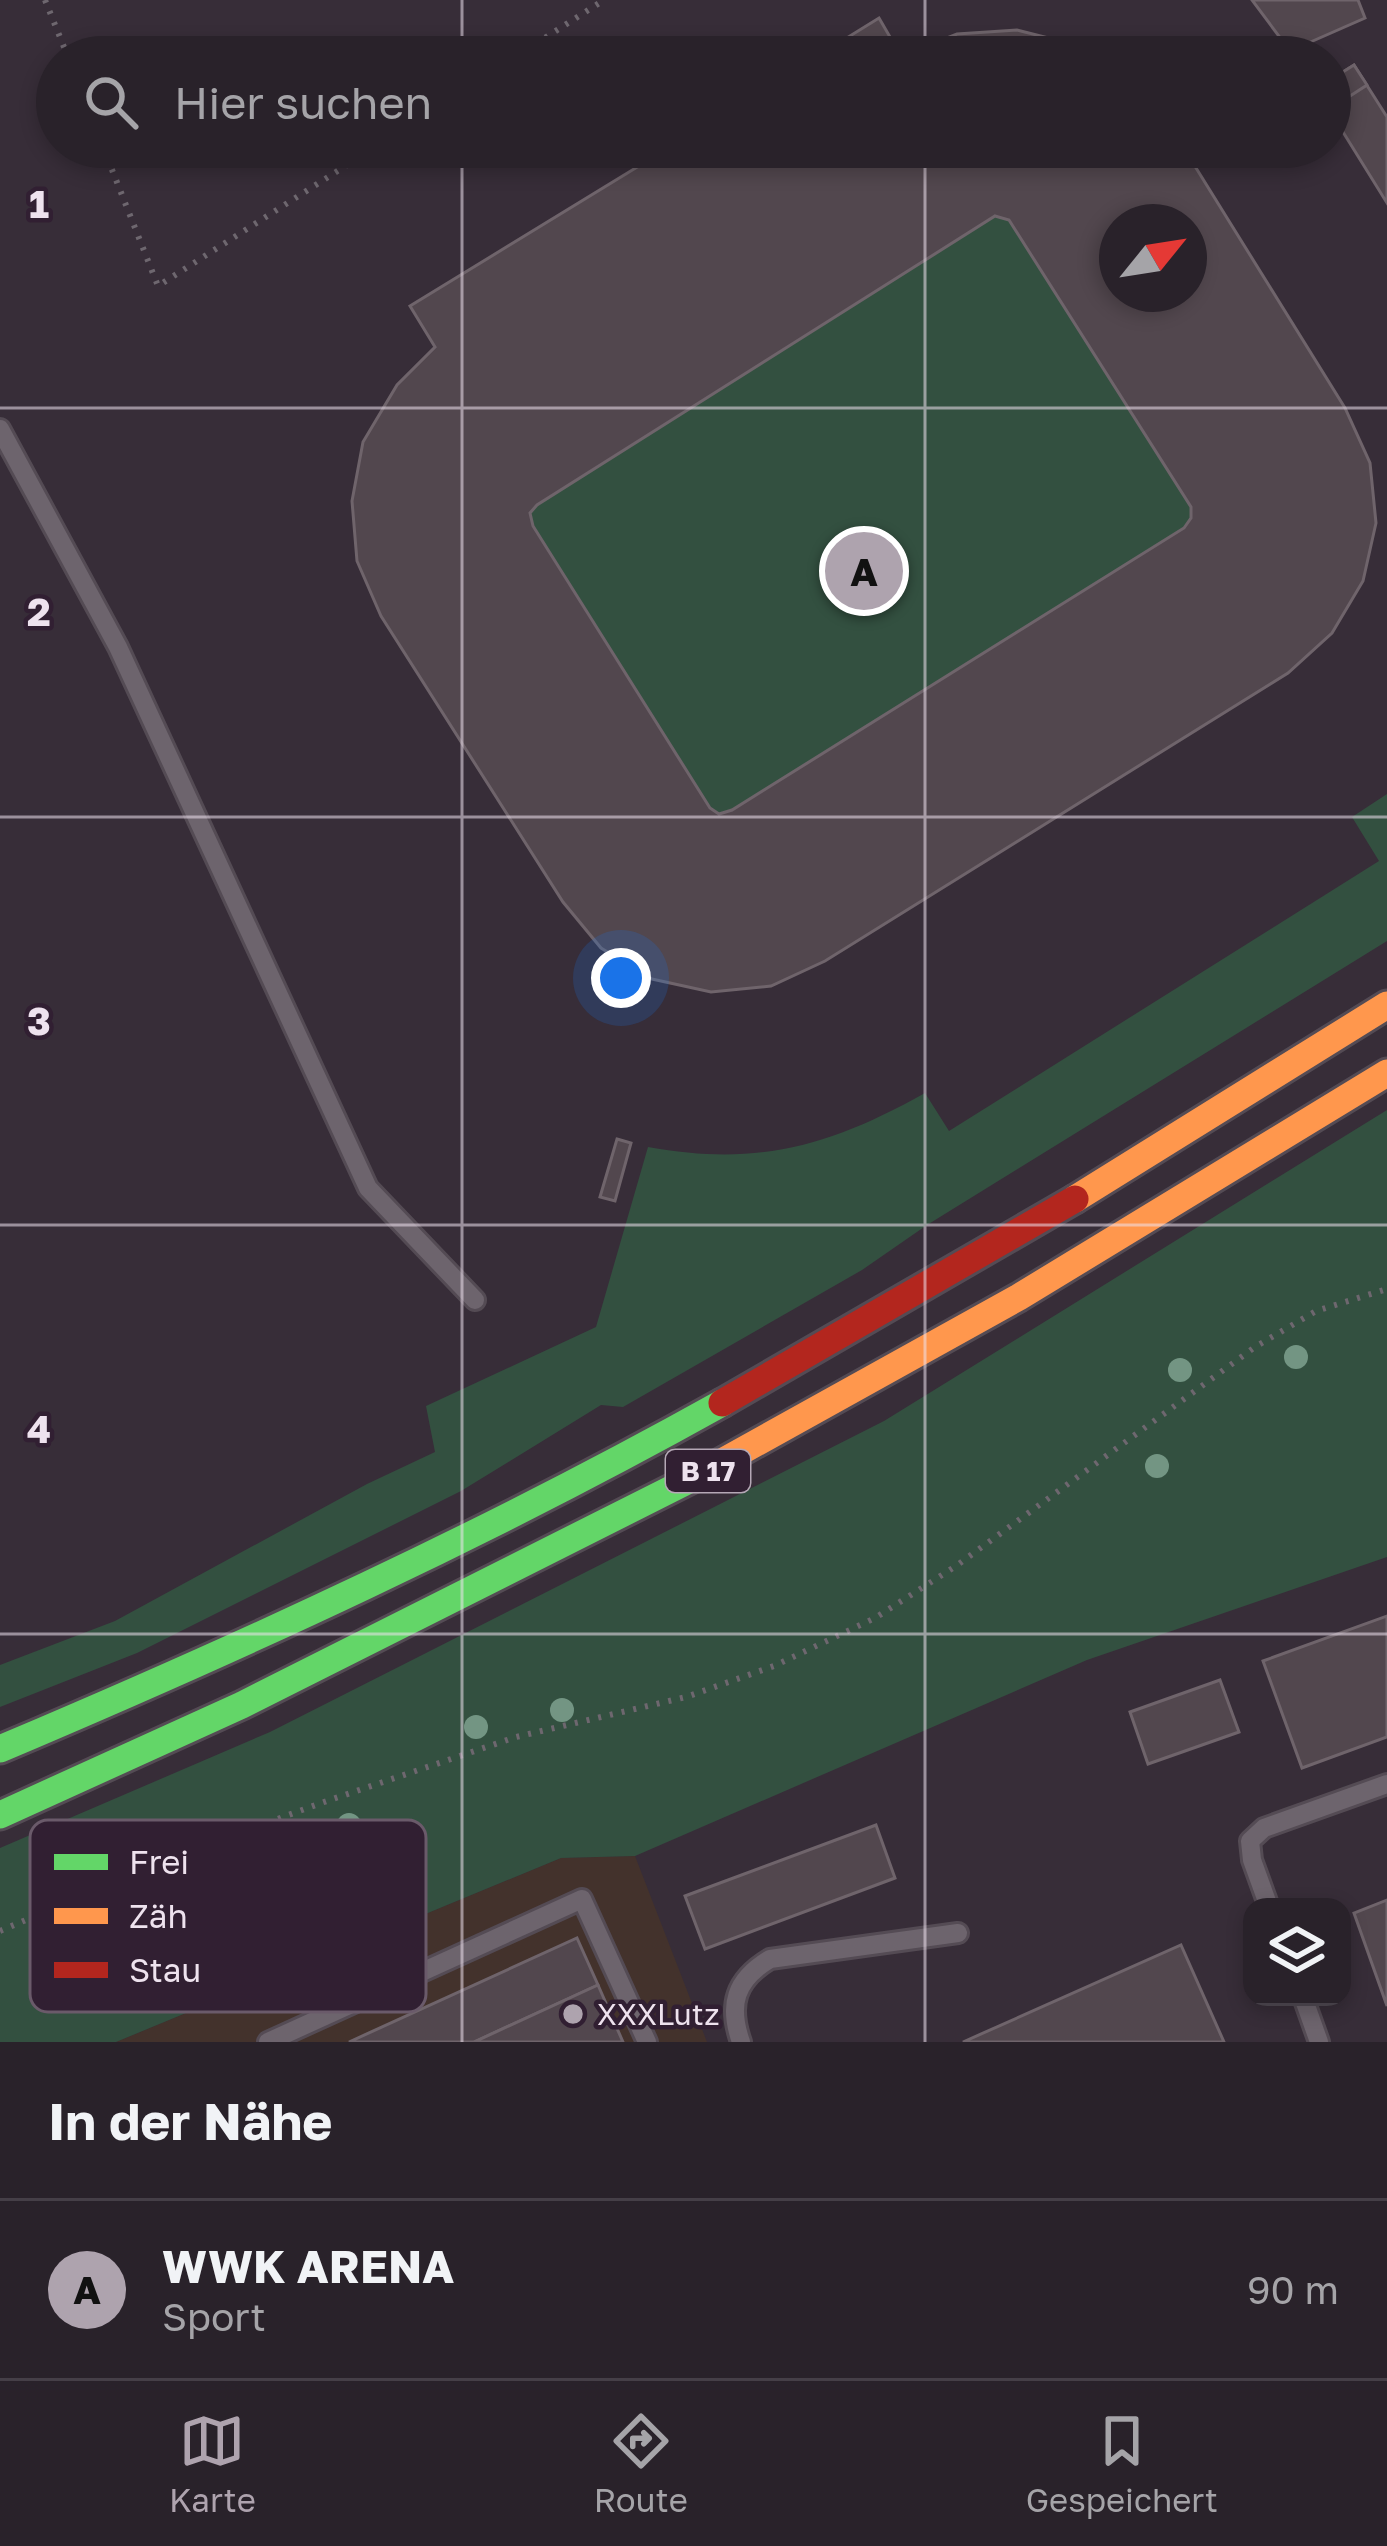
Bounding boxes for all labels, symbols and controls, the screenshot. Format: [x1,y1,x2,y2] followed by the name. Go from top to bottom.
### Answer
[36,36,1351,168] search box
[78,69,144,135] icon: search
[174,75,432,129] text: Hier suchen
[29,180,49,227] text: 1
[1099,204,1207,312] north arrow
[825,526,903,616] pin: A
[27,588,51,635] text: 2
[591,948,651,1008] your location
[27,997,51,1044] text: 3
[27,1405,51,1452] text: 4
[666,1450,750,1492] road number: B 17
[30,1820,426,2012] legend
[129,1842,189,1881] text: Frei
[129,1896,188,1935] text: Zäh
[1243,1898,1351,2006] map controls
[1243,1898,1351,2006] button: layers
[129,1950,201,1989] text: Stau
[597,1996,720,2032] place label: XXXLutz
[560,2001,586,2027] marker: XXXLutz
[48,2090,332,2151] text: In der Nähe
[162,2239,454,2293] text: WWK ARENA
[73,2266,101,2313] text: A
[1247,2266,1339,2313] text: 90 m
[162,2293,266,2340] text: Sport
[169,2408,256,2519] tab: Karte
[594,2408,688,2519] tab: Route
[1026,2408,1218,2519] tab: Gespeichert

